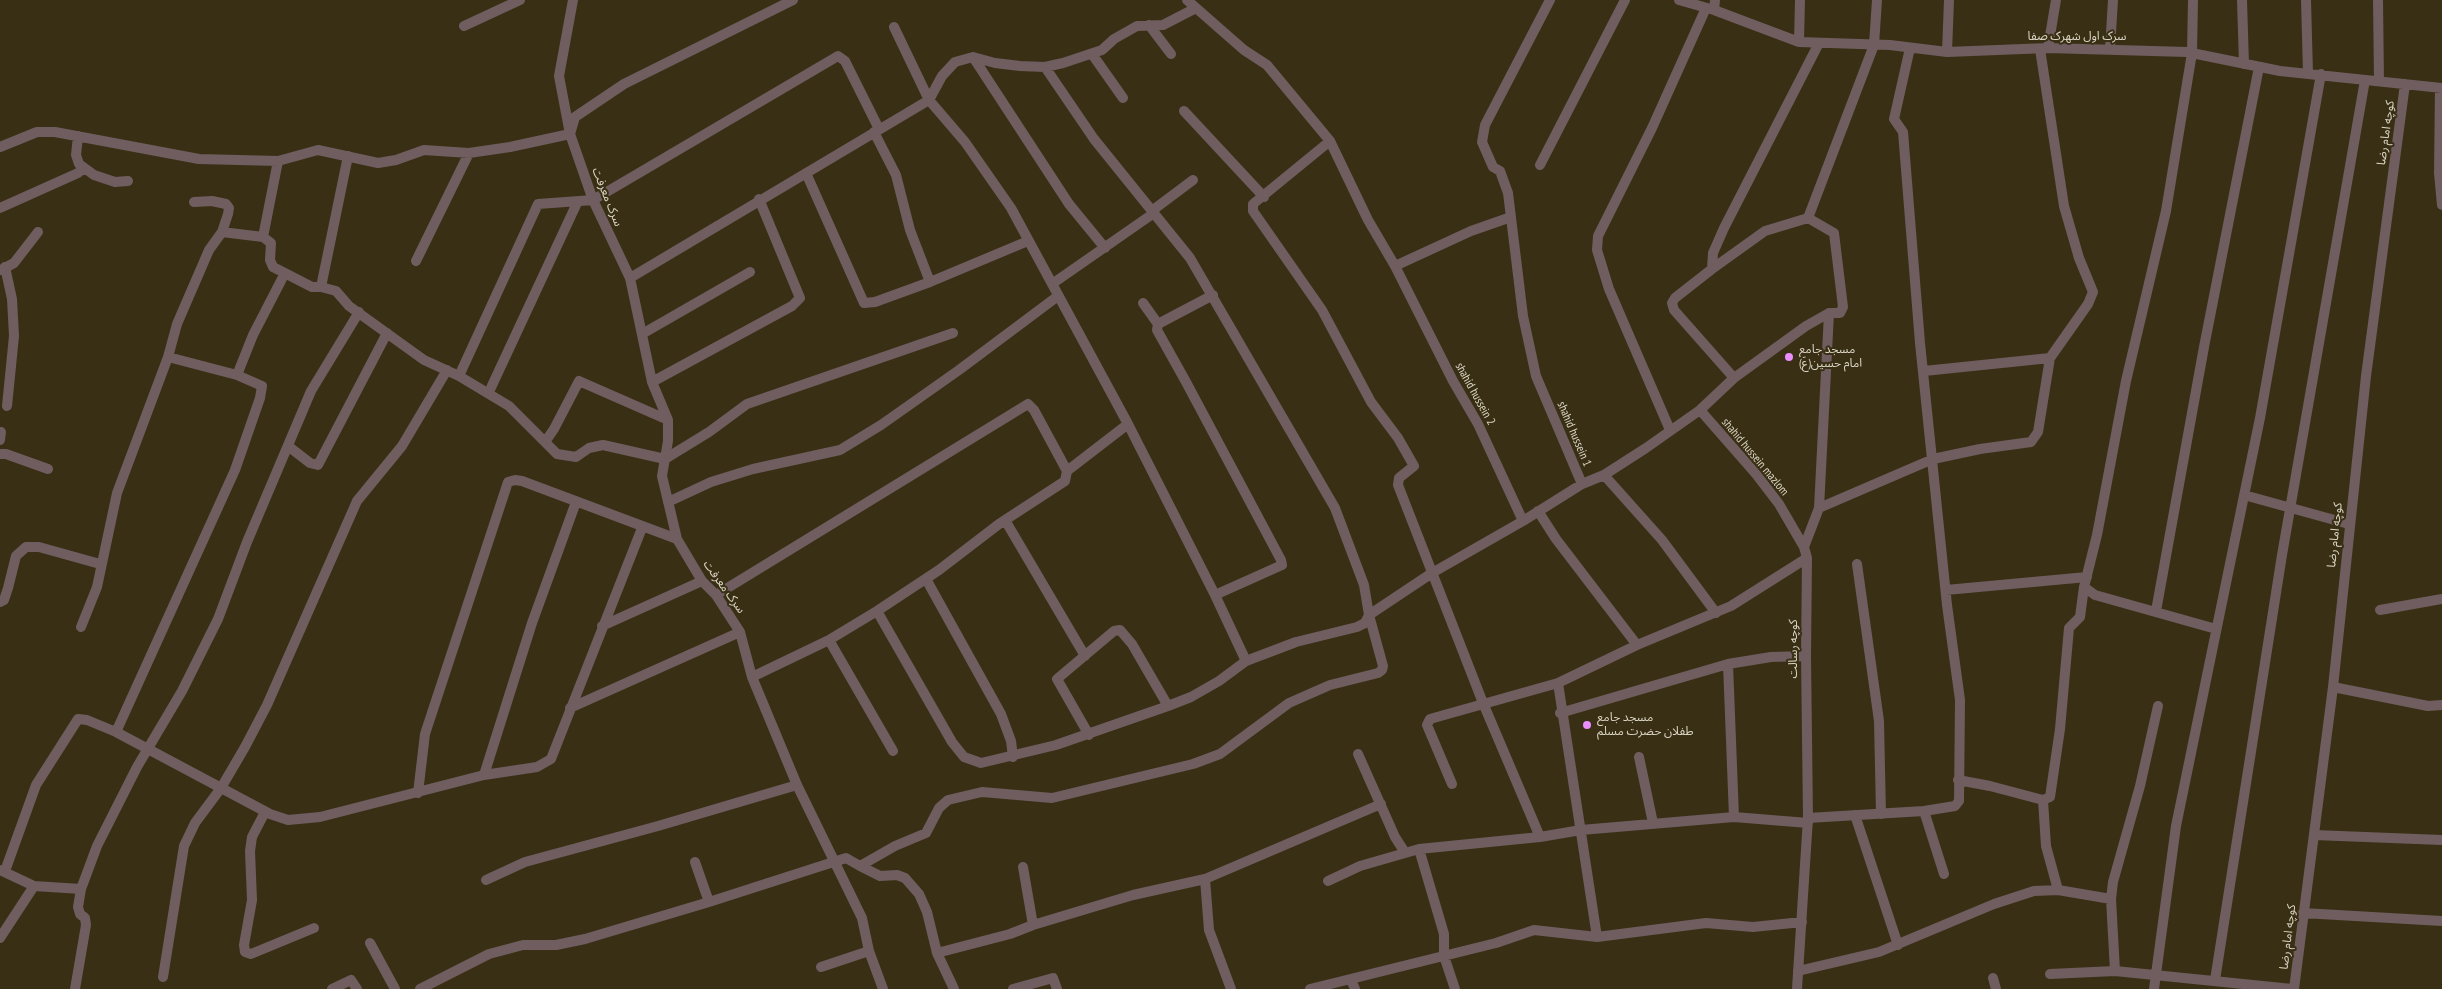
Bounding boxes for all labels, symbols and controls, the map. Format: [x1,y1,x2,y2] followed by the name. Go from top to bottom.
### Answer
[2028,30,2126,44] street label: سرک اول شهرک صفا
[2374,100,2398,166] street label: کوچه امام رضا
[589,165,625,229] street label: سرک معرفت
[1799,343,1862,371] place label: مسجد جامع امام حسین(ع)
[1783,351,1795,363] marker: مسجد جامع امام حسین(ع)
[1452,360,1498,428] street label: shahid hussein 2
[1554,399,1594,469] street label: shahid hussein 1
[1718,415,1792,499] street label: shahid hussein mazlom
[2324,502,2346,568] street label: کوچه امام رضا
[700,558,748,616] street label: سرک معرفت
[1787,619,1801,679] street label: کوچه رسالت
[1597,711,1694,739] place label: مسجد جامع طفلان حضرت مسلم
[1581,719,1593,731] marker: مسجد جامع طفلان حضرت مسلم
[2277,904,2299,970] street label: کوچه امام رضا

